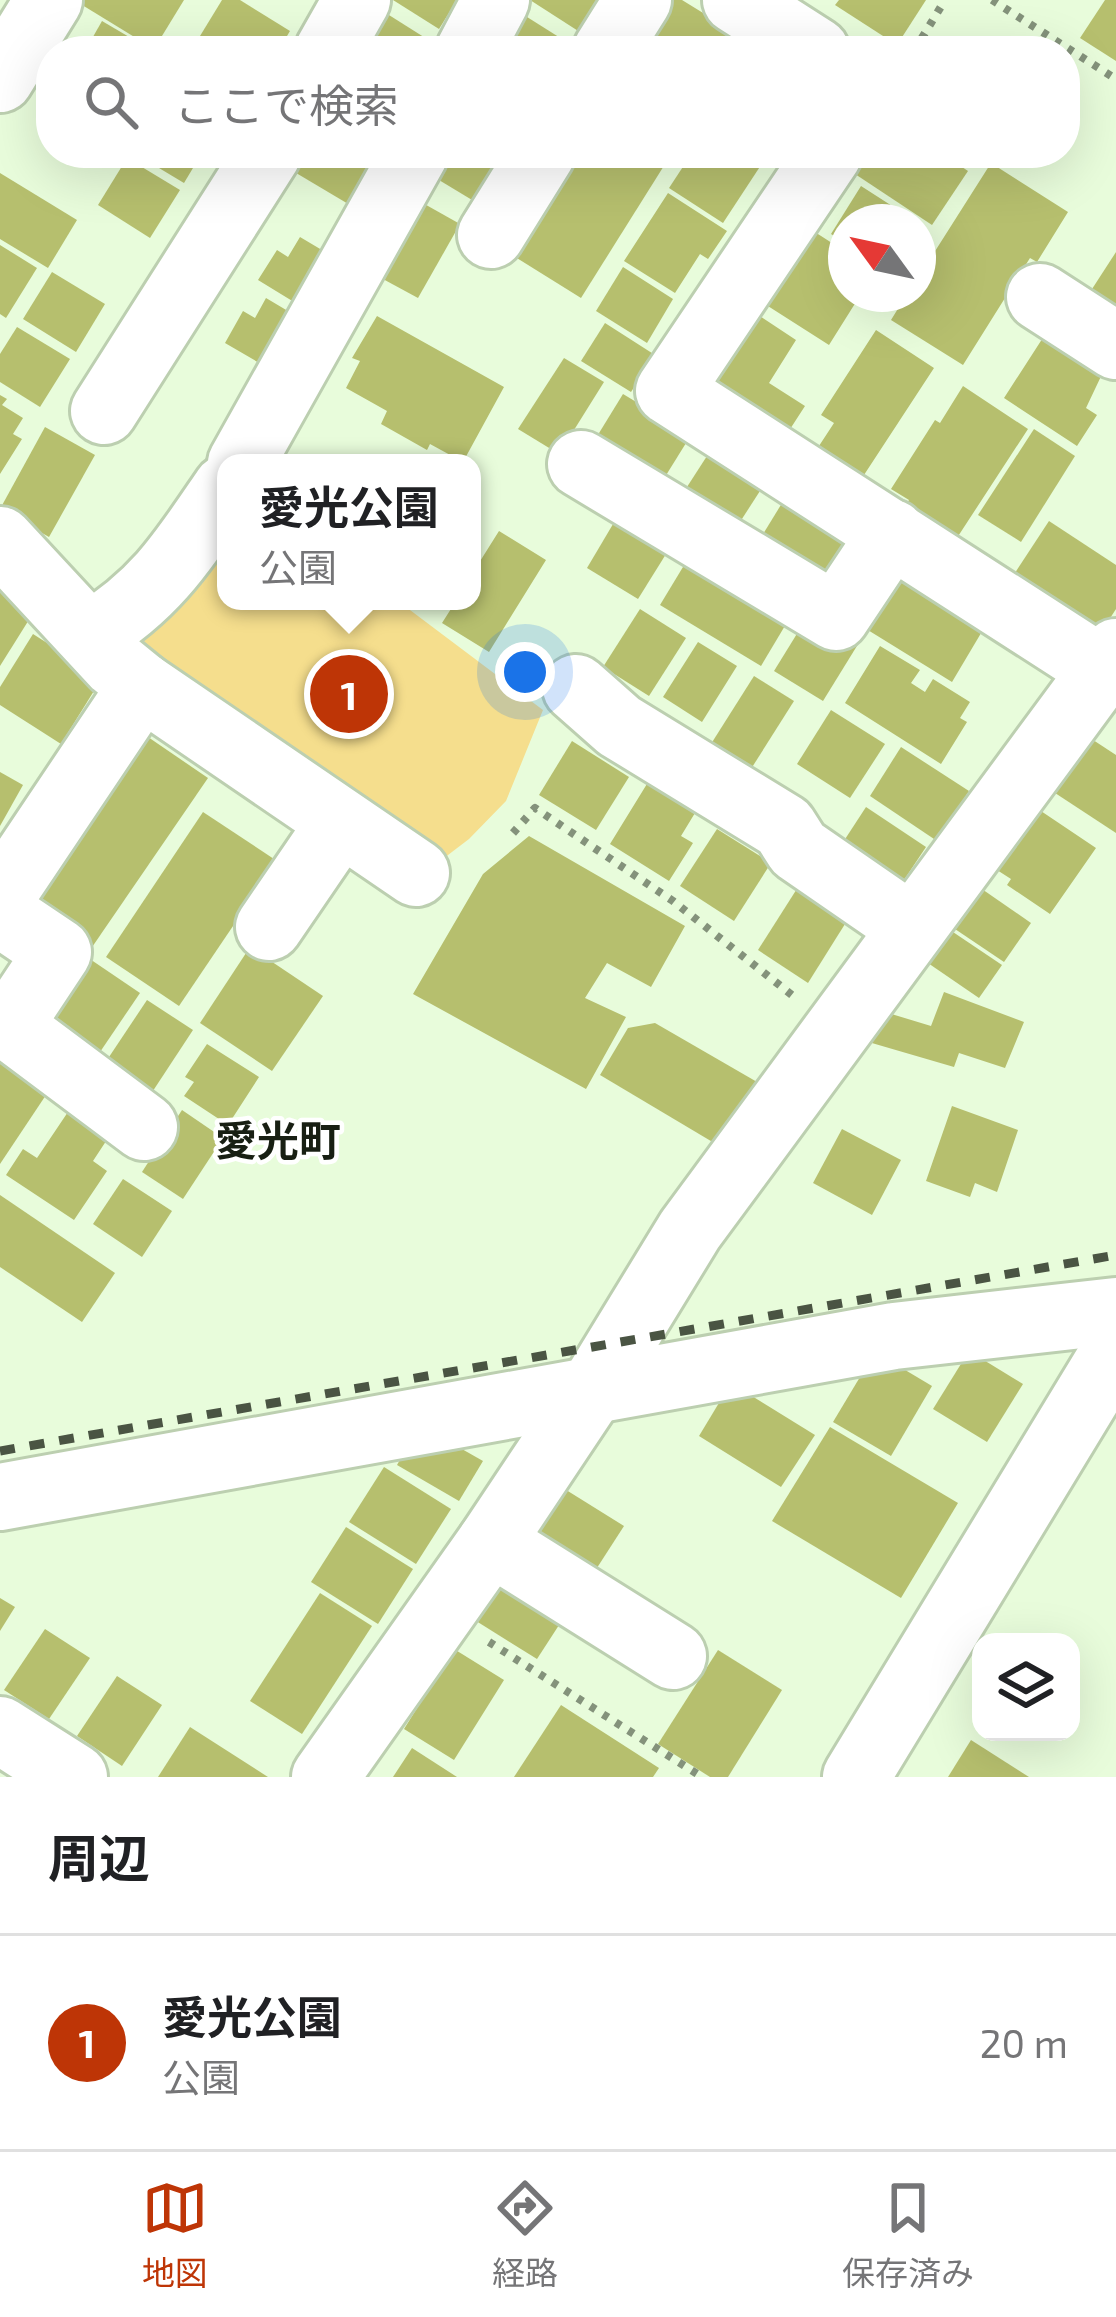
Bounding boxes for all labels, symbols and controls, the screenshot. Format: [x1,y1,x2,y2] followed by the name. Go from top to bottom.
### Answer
[36,36,1080,168] search box
[78,69,144,135] icon: search
[174,77,399,131] text: ここで検索
[828,204,936,312] north arrow
[217,454,481,610] popup
[259,479,439,533] text: 愛光公園
[259,543,337,590] text: 公園
[495,642,555,702] your location
[310,649,388,739] pin: 1
[215,1114,341,1164] district label: 愛光町
[972,1633,1080,1741] map controls
[972,1633,1080,1741] button: layers
[48,1826,150,1887] text: 周辺
[162,1989,342,2043] text: 愛光公園
[79,2019,95,2066] text: 1
[980,2019,1068,2066] text: 20 m
[162,2053,240,2100] text: 公園
[142,2175,208,2295] tab: 地図
[492,2175,558,2295] tab: 経路
[842,2175,974,2295] tab: 保存済み

